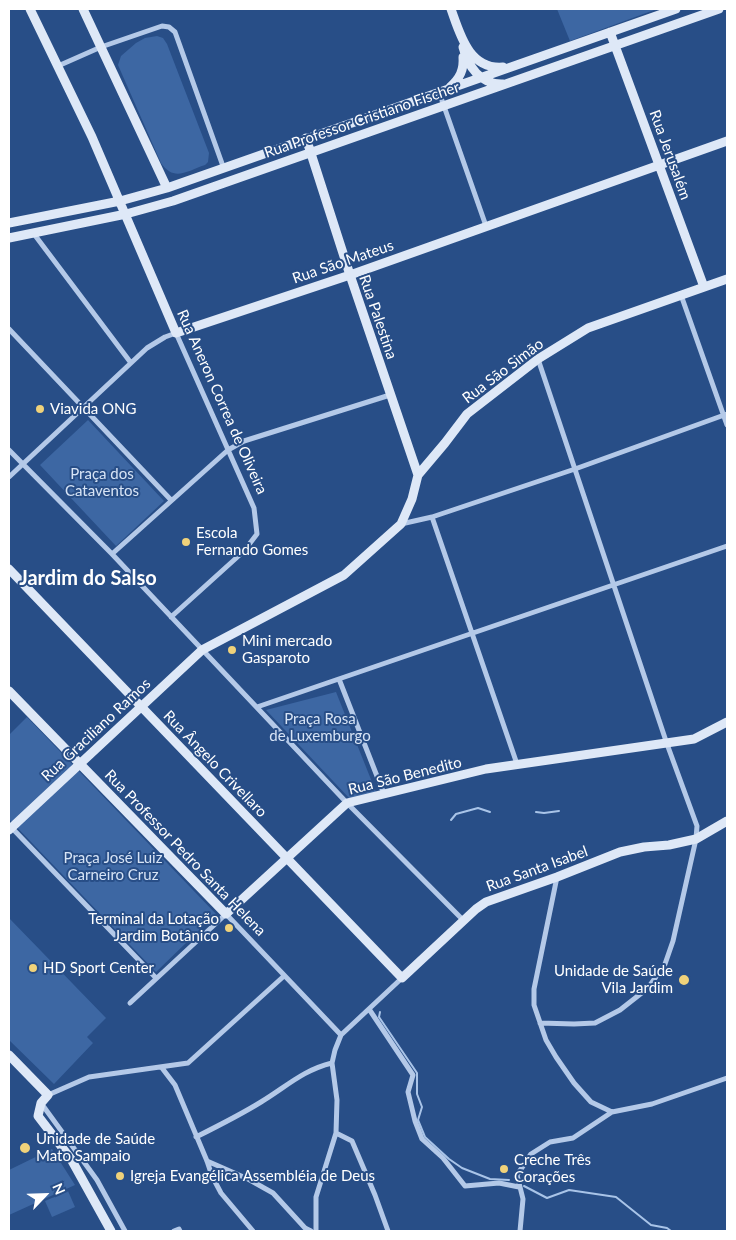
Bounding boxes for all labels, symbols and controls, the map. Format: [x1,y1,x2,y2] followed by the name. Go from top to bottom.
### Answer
[262,78,462,162] street label: Rua Professor Cristiano Fischer
[645,108,695,202] street label: Rua Jerusalém
[290,236,396,288] street label: Rua São Mateus
[355,272,401,362] street label: Rua Palestina
[173,307,271,497] street label: Rua Aneron Correa de Oliveira
[459,335,547,407] street label: Rua São Simão
[50,400,137,418] place label: Viavida ONG
[34,403,46,415] marker: Viavida ONG
[65,465,139,500] park label: Praça dos Cataventos
[196,524,308,559] place label: Escola Fernando Gomes
[180,536,192,548] marker: Escola Fernando Gomes
[19,567,157,591] district label: Jardim do Salso
[242,632,332,667] place label: Mini mercado Gasparoto
[226,644,238,656] marker: Mini mercado Gasparoto
[38,675,154,785] street label: Rua Graciliano Ramos
[159,707,271,821] street label: Rua Ângelo Crivellaro
[269,710,371,745] park label: Praça Rosa de Luxemburgo
[346,753,464,799] street label: Rua São Benedito
[101,766,269,940] street label: Rua Professor Pedro Santa Helena
[484,842,590,896] street label: Rua Santa Isabel
[64,849,162,884] park label: Praça José Luiz Carneiro Cruz
[88,910,219,945] place label: Terminal da Lotação Jardim Botânico
[223,922,235,934] marker: Terminal da Lotação Jardim Botânico
[43,959,154,977] place label: HD Sport Center
[27,962,39,974] marker: HD Sport Center
[554,962,673,997] place label: Unidade de Saúde Vila Jardim
[677,973,691,987] marker: Unidade de Saúde Vila Jardim
[36,1130,155,1165] place label: Unidade de Saúde Mato Sampaio
[18,1141,32,1155] marker: Unidade de Saúde Mato Sampaio
[514,1151,591,1186] place label: Creche Três Corações
[498,1163,510,1175] marker: Creche Três Corações
[130,1167,375,1185] place label: Igreja Evangélica Assembléia de Deus
[20,1170,70,1220] north arrow
[114,1170,126,1182] marker: Igreja Evangélica Assembléia de Deus
[49,1180,69,1197] text: N

